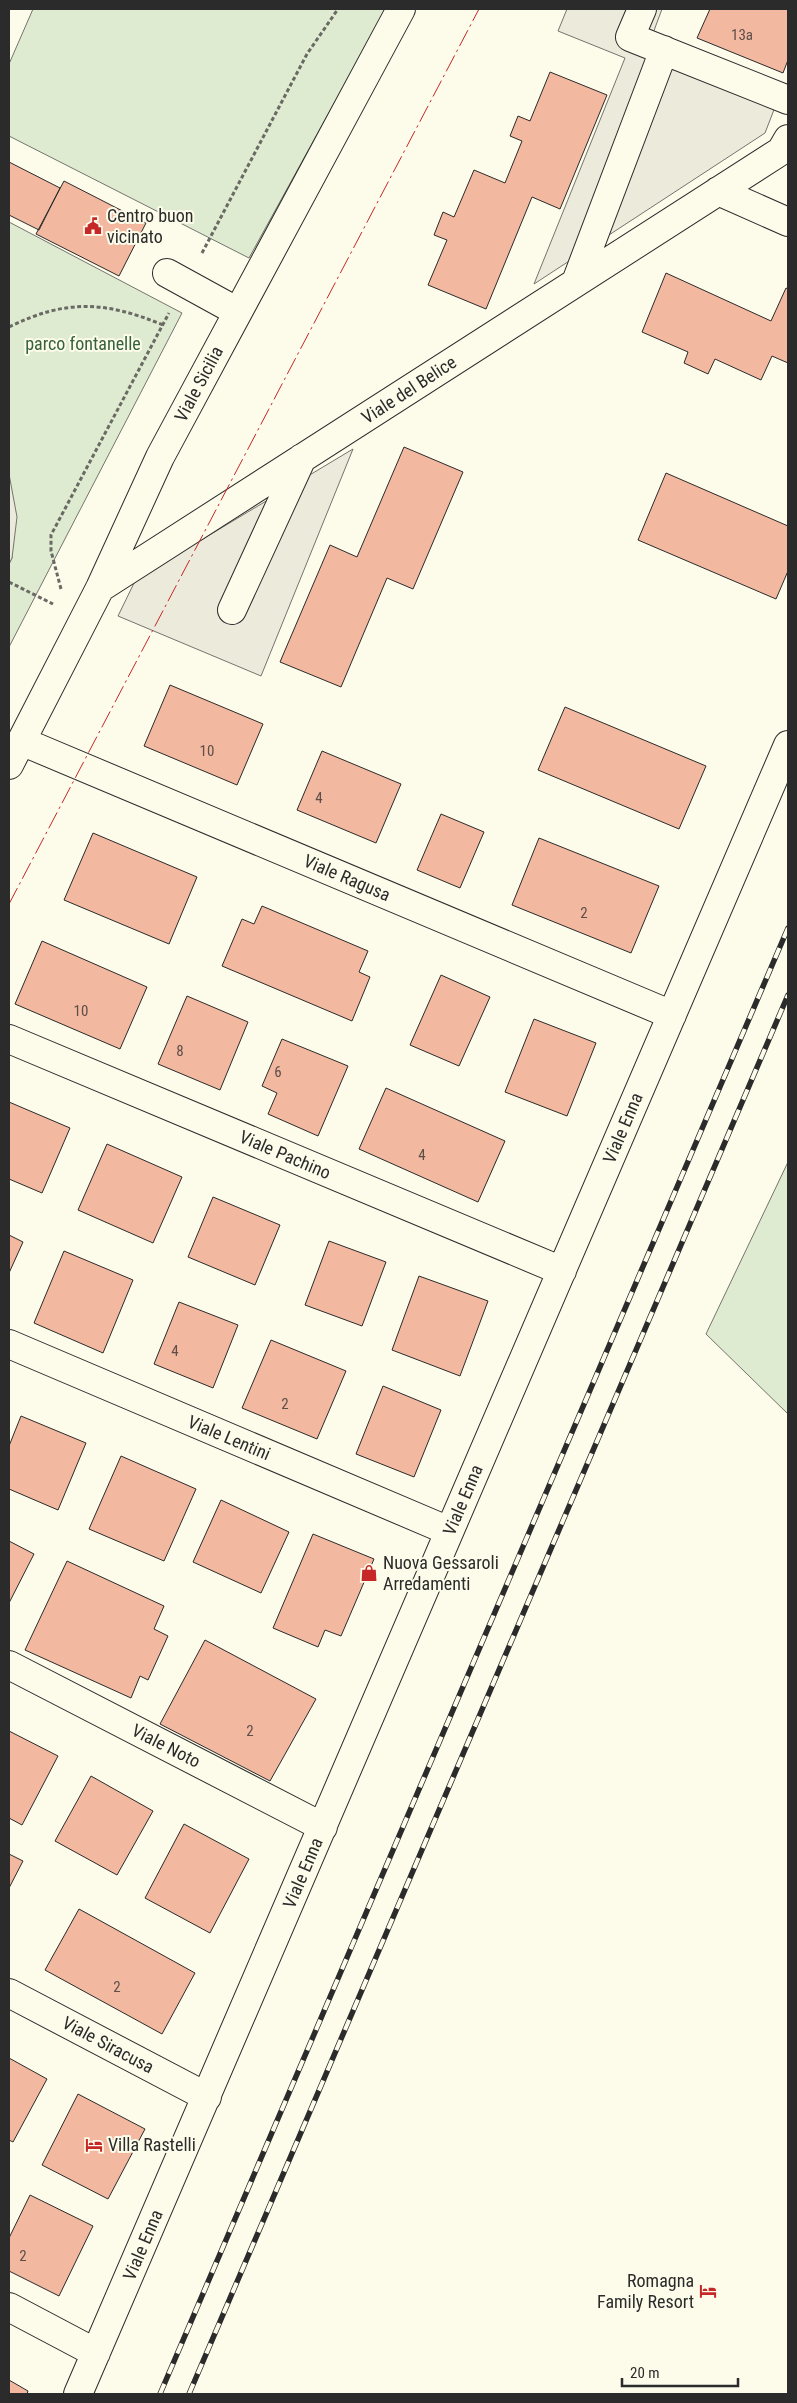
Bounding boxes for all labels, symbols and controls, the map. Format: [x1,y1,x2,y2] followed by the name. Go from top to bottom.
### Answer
[731,26,753,44] house number: 13a
[107,205,194,247] place label: Centro buon vicinato
[83,216,103,236] public building icon: Centro buon vicinato
[25,333,141,354] park label: parco fontanelle
[170,342,227,425] street label: Viale Sicilia
[358,351,460,428] street label: Viale del Belice
[200,742,214,760] house number: 10
[315,789,323,807] house number: 4
[301,850,394,905] street label: Viale Ragusa
[580,904,588,922] house number: 2
[74,1002,88,1020] house number: 10
[176,1042,184,1060] house number: 8
[274,1063,282,1081] house number: 6
[598,1089,647,1166] street label: Viale Enna
[236,1126,334,1183] street label: Viale Pachino
[418,1146,426,1164] house number: 4
[171,1342,179,1360] house number: 4
[281,1395,289,1413] house number: 2
[185,1411,274,1464] street label: Viale Lentini
[438,1461,487,1538] street label: Viale Enna
[383,1552,499,1594] place label: Nuova Gessaroli Arredamenti
[359,1563,379,1583] shop icon: Nuova Gessaroli Arredamenti
[129,1719,204,1772] street label: Viale Noto
[246,1722,254,1740] house number: 2
[278,1834,327,1911] street label: Viale Enna
[113,1978,121,1996] house number: 2
[59,2012,158,2077] street label: Viale Siracusa
[108,2134,196,2155] place label: Villa Rastelli
[84,2135,104,2155] hotel icon: Villa Rastelli
[118,2206,167,2283] street label: Viale Enna
[19,2247,27,2265] house number: 2
[597,2270,694,2312] place label: Romagna Family Resort
[698,2281,718,2301] hotel icon: Romagna Family Resort
[622,2356,738,2388] scale bar
[630,2364,660,2382] text: 20 m

